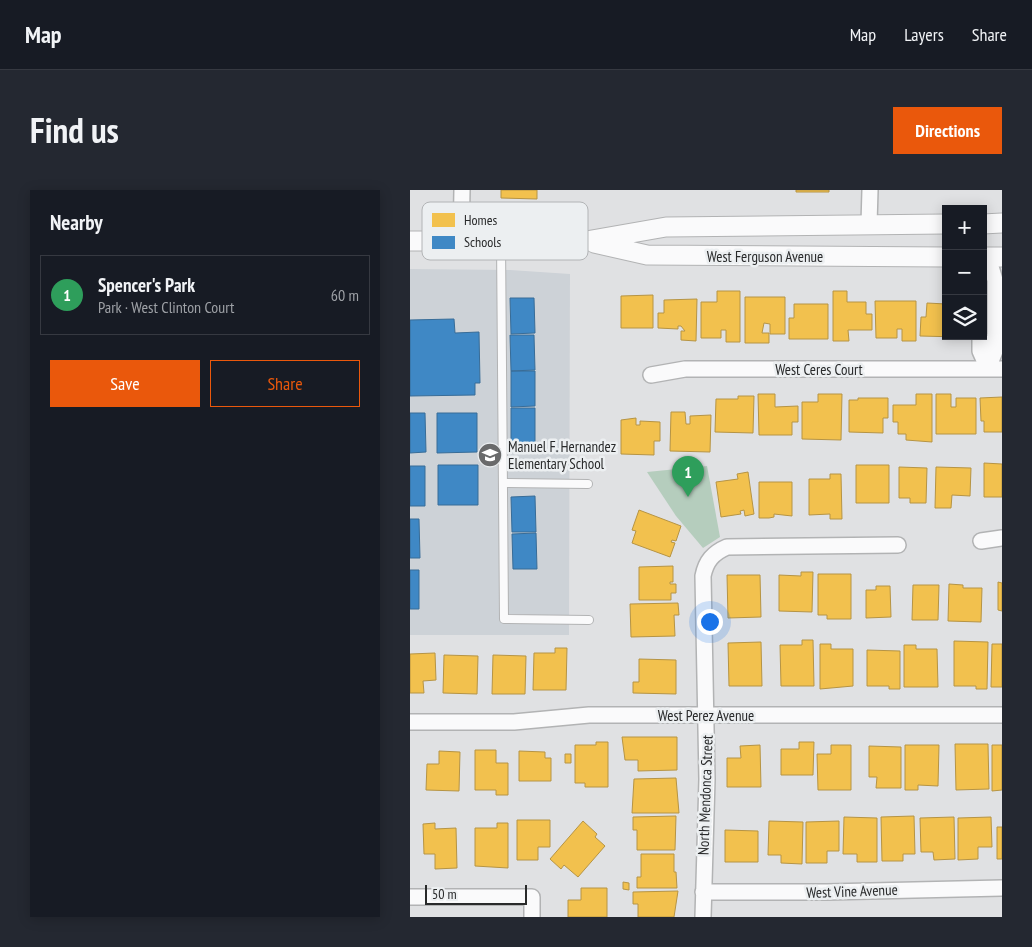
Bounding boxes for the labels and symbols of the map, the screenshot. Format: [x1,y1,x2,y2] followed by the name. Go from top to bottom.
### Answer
[422,202,588,260] legend
[464,211,497,229] text: Homes
[464,233,501,251] text: Schools
[707,247,823,266] street label: West Ferguson Avenue
[775,360,863,379] street label: West Ceres Court
[508,437,616,473] place label: Manuel F. Hernandez Elementary School
[477,442,503,468] school or university icon: Manuel F. Hernandez Elementary School
[672,456,704,497] pin: 1
[697,609,723,635] your location
[658,706,754,725] street label: West Perez Avenue
[693,735,717,855] street label: North Mendonca Street
[806,880,898,902] street label: West Vine Avenue
[425,882,528,905] scale bar

